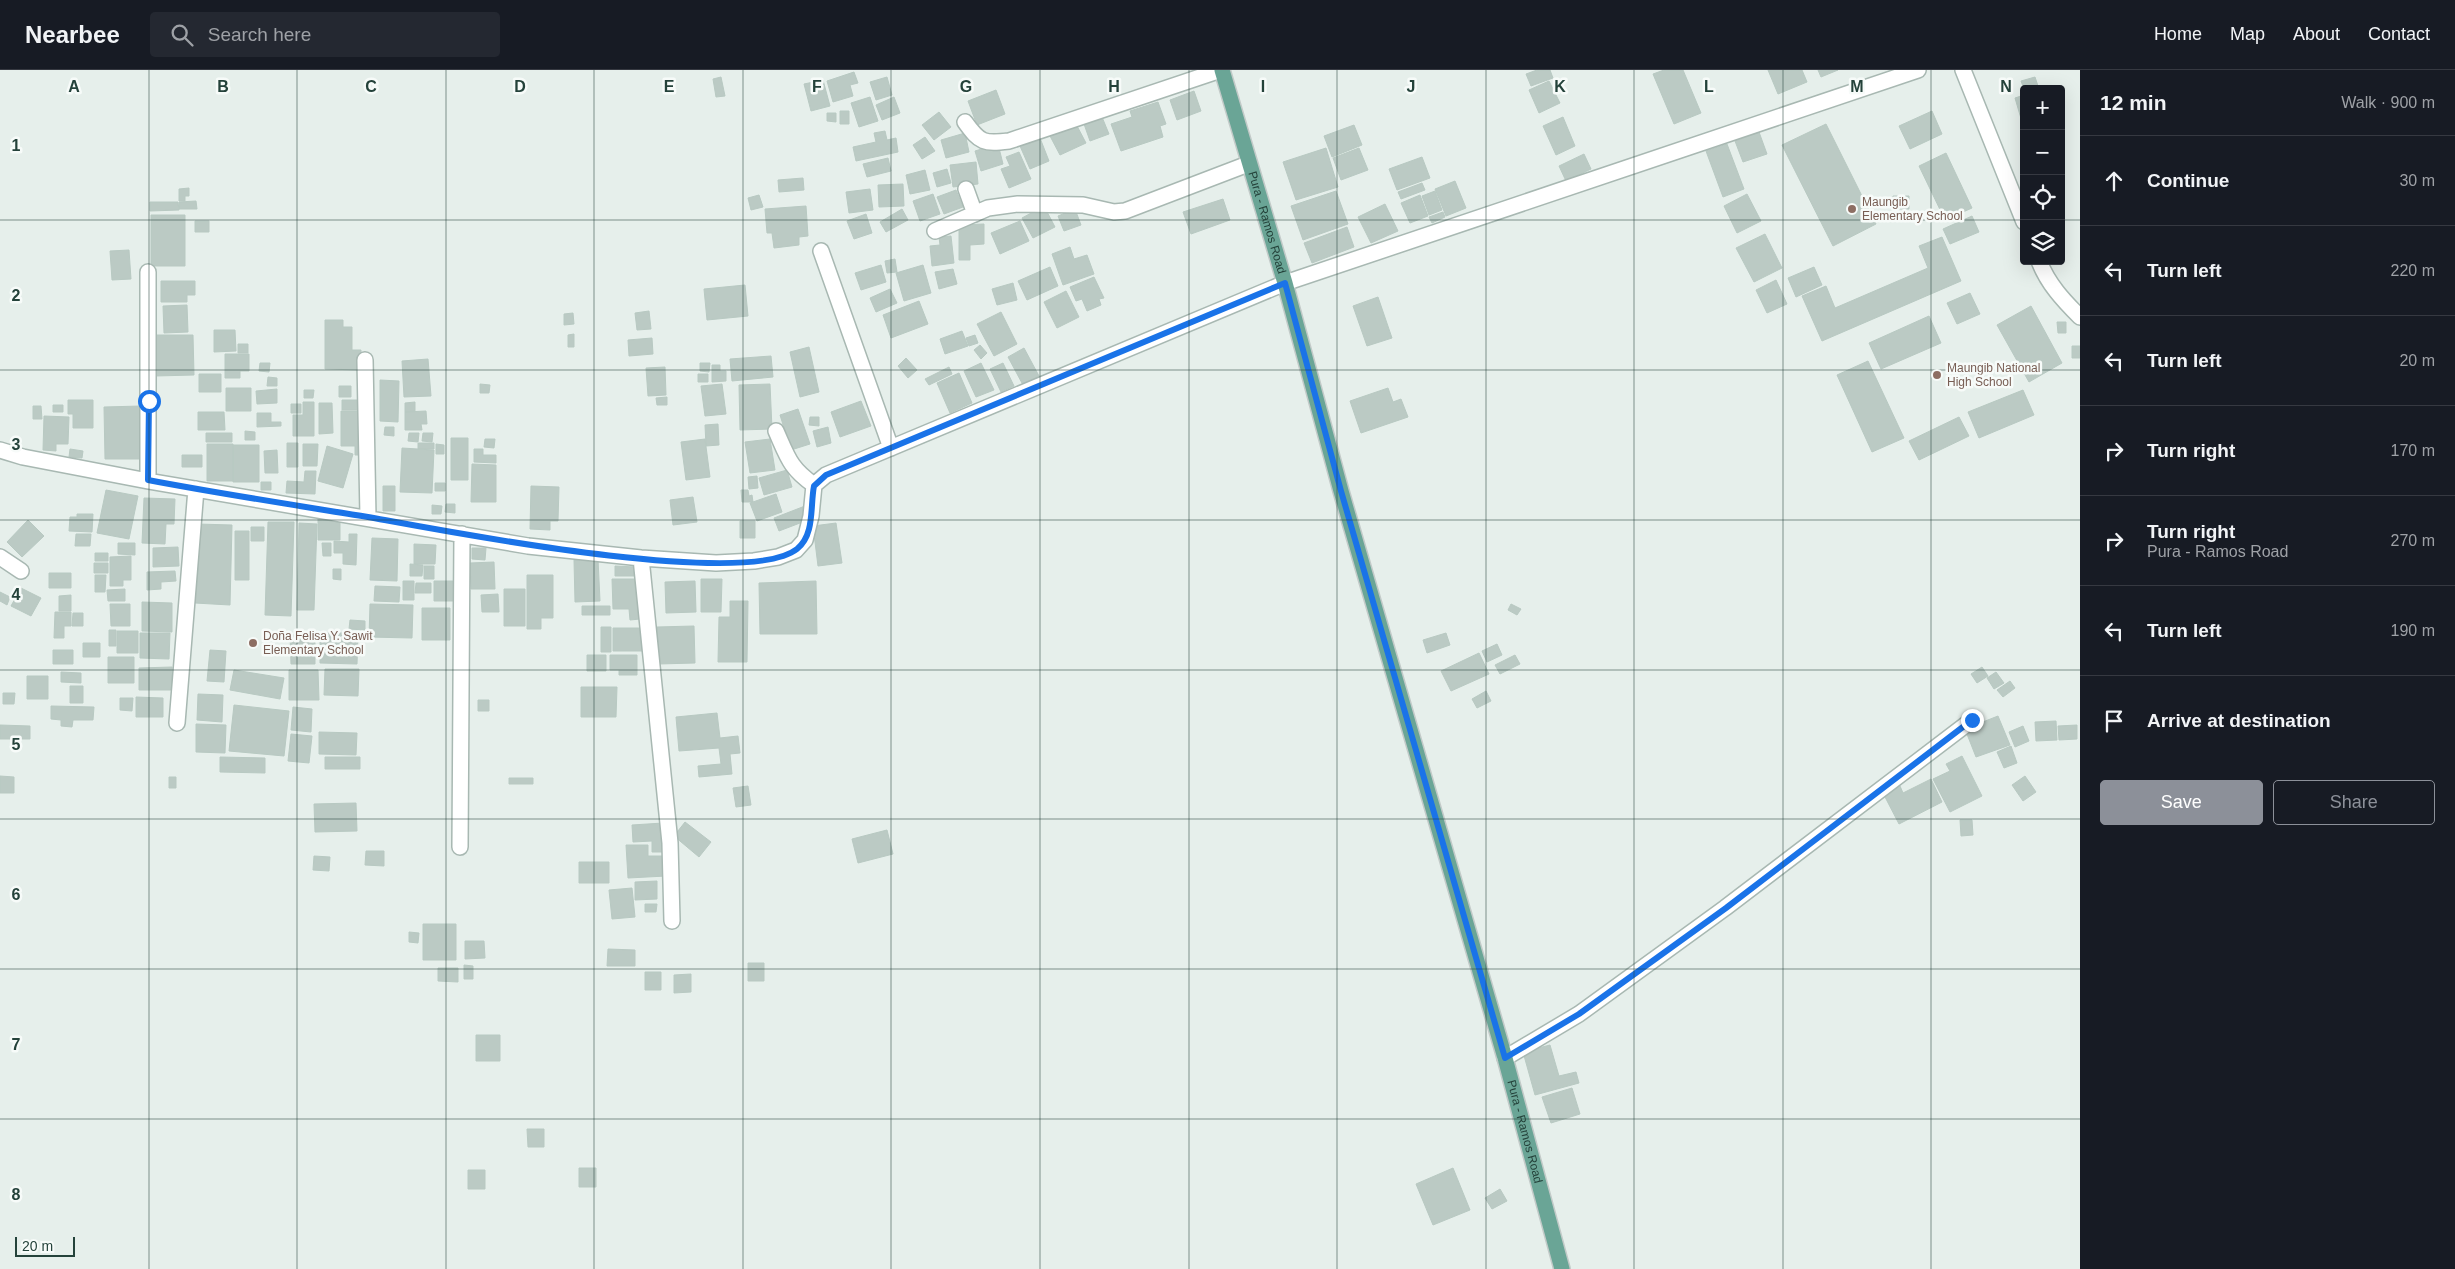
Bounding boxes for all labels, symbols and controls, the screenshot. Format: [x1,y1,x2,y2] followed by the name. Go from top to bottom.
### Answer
[150,12,500,57] search box
[25,21,120,48] text: Nearbee
[168,21,196,49] icon: search
[208,24,311,45] text: Search here
[2154,24,2202,44] text: Home
[2230,24,2265,44] text: Map
[2293,24,2340,44] text: About
[2368,24,2430,44] text: Contact
[68,78,80,95] text: A
[217,78,229,95] text: B
[365,78,377,95] text: C
[514,78,526,95] text: D
[664,78,675,95] text: E
[812,78,822,95] text: F
[960,78,972,95] text: G
[1108,78,1120,95] text: H
[1261,78,1265,95] text: I
[1407,78,1415,95] text: J
[1554,78,1566,95] text: K
[1704,78,1714,95] text: L
[1850,78,1864,95] text: M
[2000,78,2012,95] text: N
[2020,85,2065,265] map controls
[2020,85,2065,130] button: +
[2100,91,2167,114] text: 12 min
[2341,94,2435,111] text: Walk · 900 m
[2020,130,2065,175] button: −
[12,137,21,154] text: 1
[2100,167,2128,195] icon: ahead
[1245,170,1289,275] street label: Pura - Ramos Road
[2147,170,2229,191] text: Continue
[2399,172,2435,189] text: 30 m
[2020,175,2065,220] button: locate
[1862,195,1963,223] place label: Maungib Elementary School
[1846,203,1858,215] marker: Maungib Elementary School
[2020,220,2065,265] button: layers
[2100,257,2128,285] icon: left
[2147,260,2222,281] text: Turn left
[2391,262,2435,279] text: 220 m
[12,287,21,304] text: 2
[2100,347,2128,375] icon: left
[2147,350,2222,371] text: Turn left
[2399,352,2435,369] text: 20 m
[1947,361,2040,389] place label: Maungib National High School
[1931,369,1943,381] marker: Maungib National High School
[138,390,161,413] route start
[12,436,21,453] text: 3
[2100,437,2128,465] icon: right
[2147,440,2235,461] text: Turn right
[2391,442,2435,459] text: 170 m
[2147,521,2235,542] text: Turn right
[2100,527,2128,555] icon: right
[2391,532,2435,549] text: 270 m
[2147,543,2288,560] text: Pura - Ramos Road
[12,586,21,603] text: 4
[2100,617,2128,645] icon: left
[2147,620,2222,641] text: Turn left
[2391,622,2435,639] text: 190 m
[263,629,373,657] place label: Doña Felisa Y. Sawit Elementary School
[247,637,259,649] marker: Doña Felisa Y. Sawit Elementary School
[2100,707,2128,735] icon: arrive
[1961,709,1984,732] route end
[2147,710,2331,731] text: Arrive at destination
[12,736,21,753] text: 5
[2100,780,2263,825] button: Save
[2273,780,2435,825] button: Share
[12,886,21,903] text: 6
[12,1036,21,1053] text: 7
[1504,1079,1545,1185] street label: Pura - Ramos Road
[12,1186,21,1203] text: 8
[15,1234,75,1257] scale bar
[22,1238,53,1254] text: 20 m

